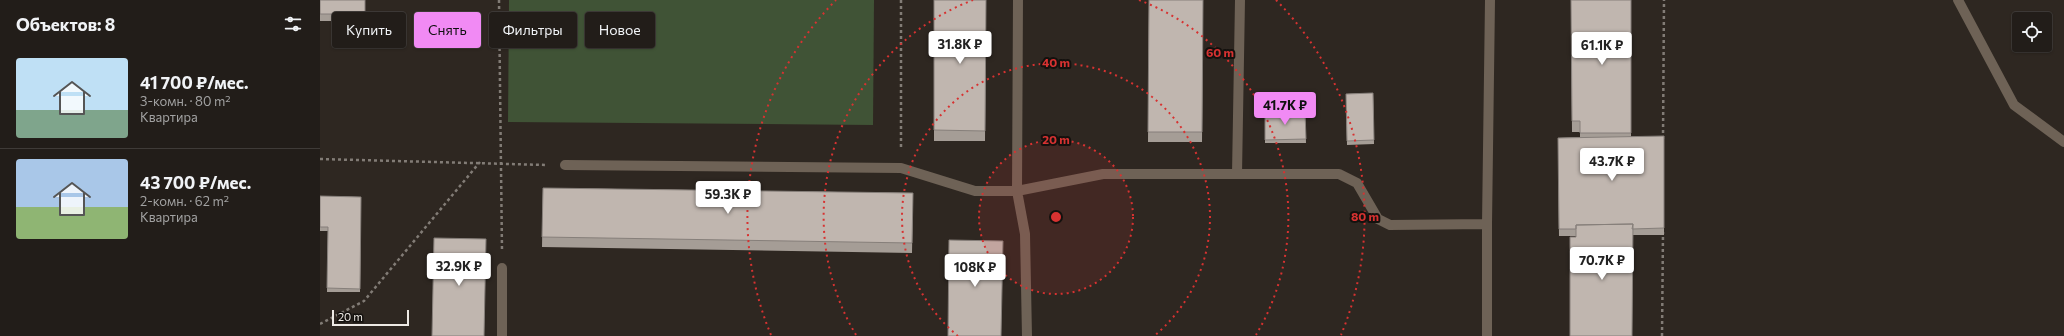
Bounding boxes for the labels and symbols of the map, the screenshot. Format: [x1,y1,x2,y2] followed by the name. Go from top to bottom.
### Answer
[923,31,997,65] pin: 31.8K ₽
[1565,32,1639,66] pin: 61.1K ₽
[1206,45,1234,59] text: 60 m
[1042,55,1070,69] text: 40 m
[1248,92,1322,126] pin: 41.7K ₽
[1042,132,1070,146] text: 20 m
[1575,148,1649,182] pin: 43.7K ₽
[691,181,765,215] pin: 59.3K ₽
[1351,209,1379,223] text: 80 m
[1049,210,1063,224] centre of rings
[1565,247,1639,281] pin: 70.7K ₽
[422,253,496,287] pin: 32.9K ₽
[942,254,1008,288] pin: 108K ₽
[332,308,409,327] scale bar

